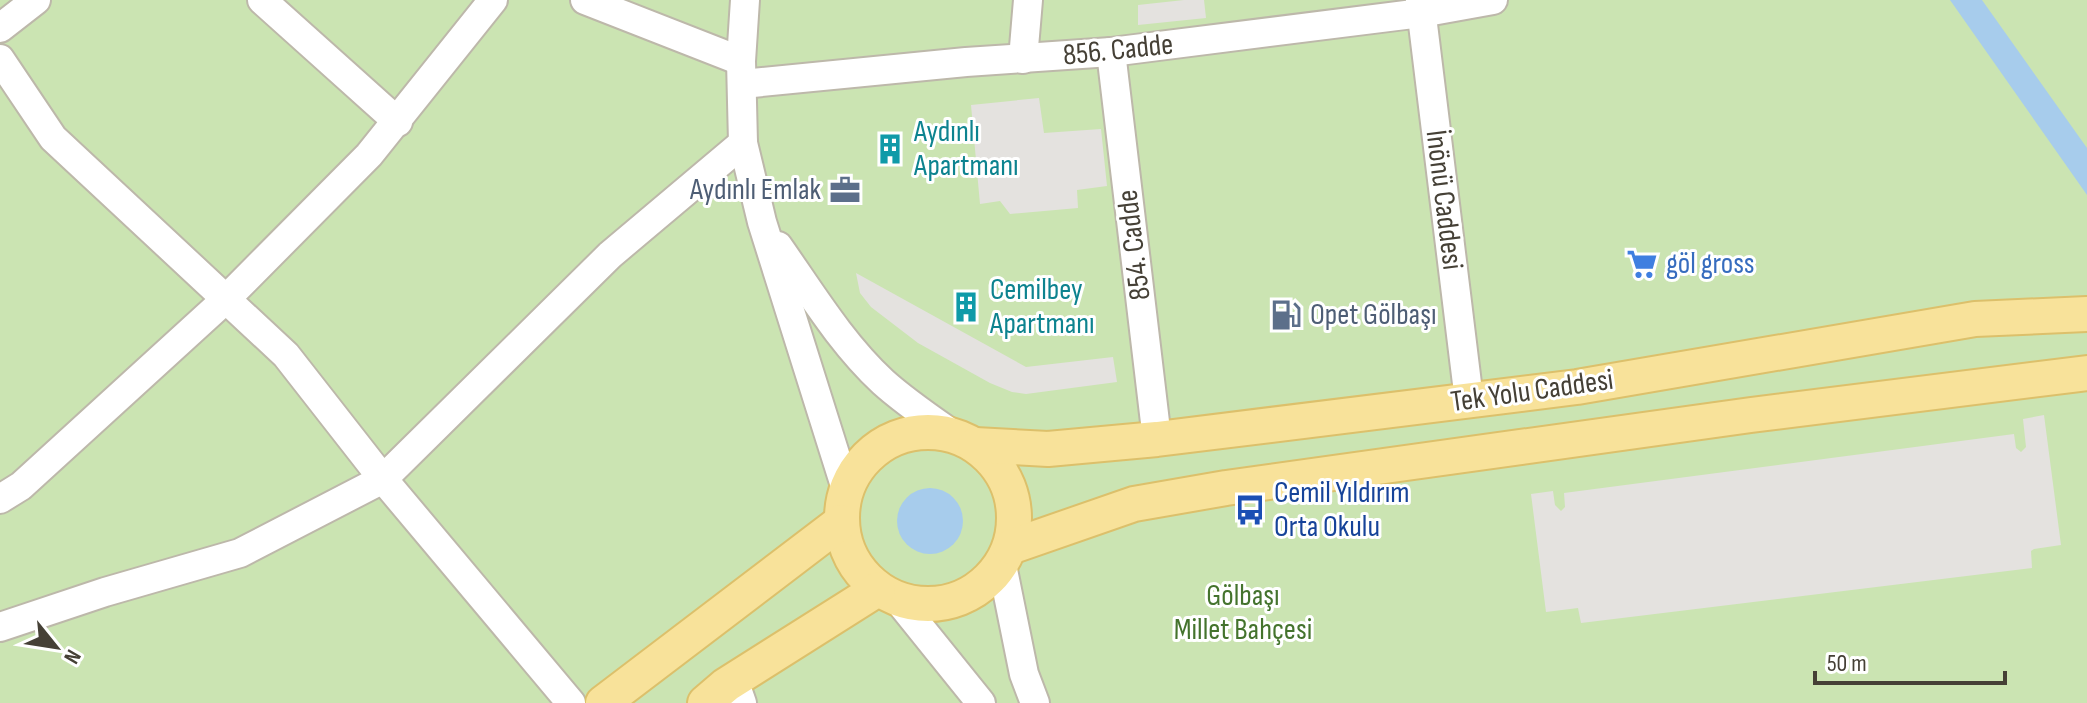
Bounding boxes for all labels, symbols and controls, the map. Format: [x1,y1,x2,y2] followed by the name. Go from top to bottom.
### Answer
[1061,26,1175,74] street label: 856. Cadde
[913,114,1019,184] place label: Aydınlı Apartmanı
[1418,128,1470,272] street label: İnönü Caddesi
[873,132,907,166] building icon: Aydınlı Apartmanı
[689,172,822,208] place label: Aydınlı Emlak
[828,173,862,207] office icon: Aydınlı Emlak
[1109,188,1159,302] street label: 854. Cadde
[1666,246,1754,282] place label: göl gross
[1625,247,1659,281] supermarket icon: göl gross
[989,272,1095,342] place label: Cemilbey Apartmanı
[949,290,983,324] building icon: Cemilbey Apartmanı
[1310,297,1436,333] place label: Opet Gölbaşı
[1269,298,1303,332] fuel station icon: Opet Gölbaşı
[1448,362,1616,420] street label: Tek Yolu Caddesi
[1274,475,1410,545] place label: Cemil Yıldırım Orta Okulu
[1233,493,1267,527] bus stop icon: Cemil Yıldırım Orta Okulu
[1174,578,1312,648] park label: Gölbaşı Millet Bahçesi
[16,607,96,687] north arrow
[1815,635,2005,685] scale bar
[57,644,87,668] text: N
[1827,649,1867,678] text: 50 m

